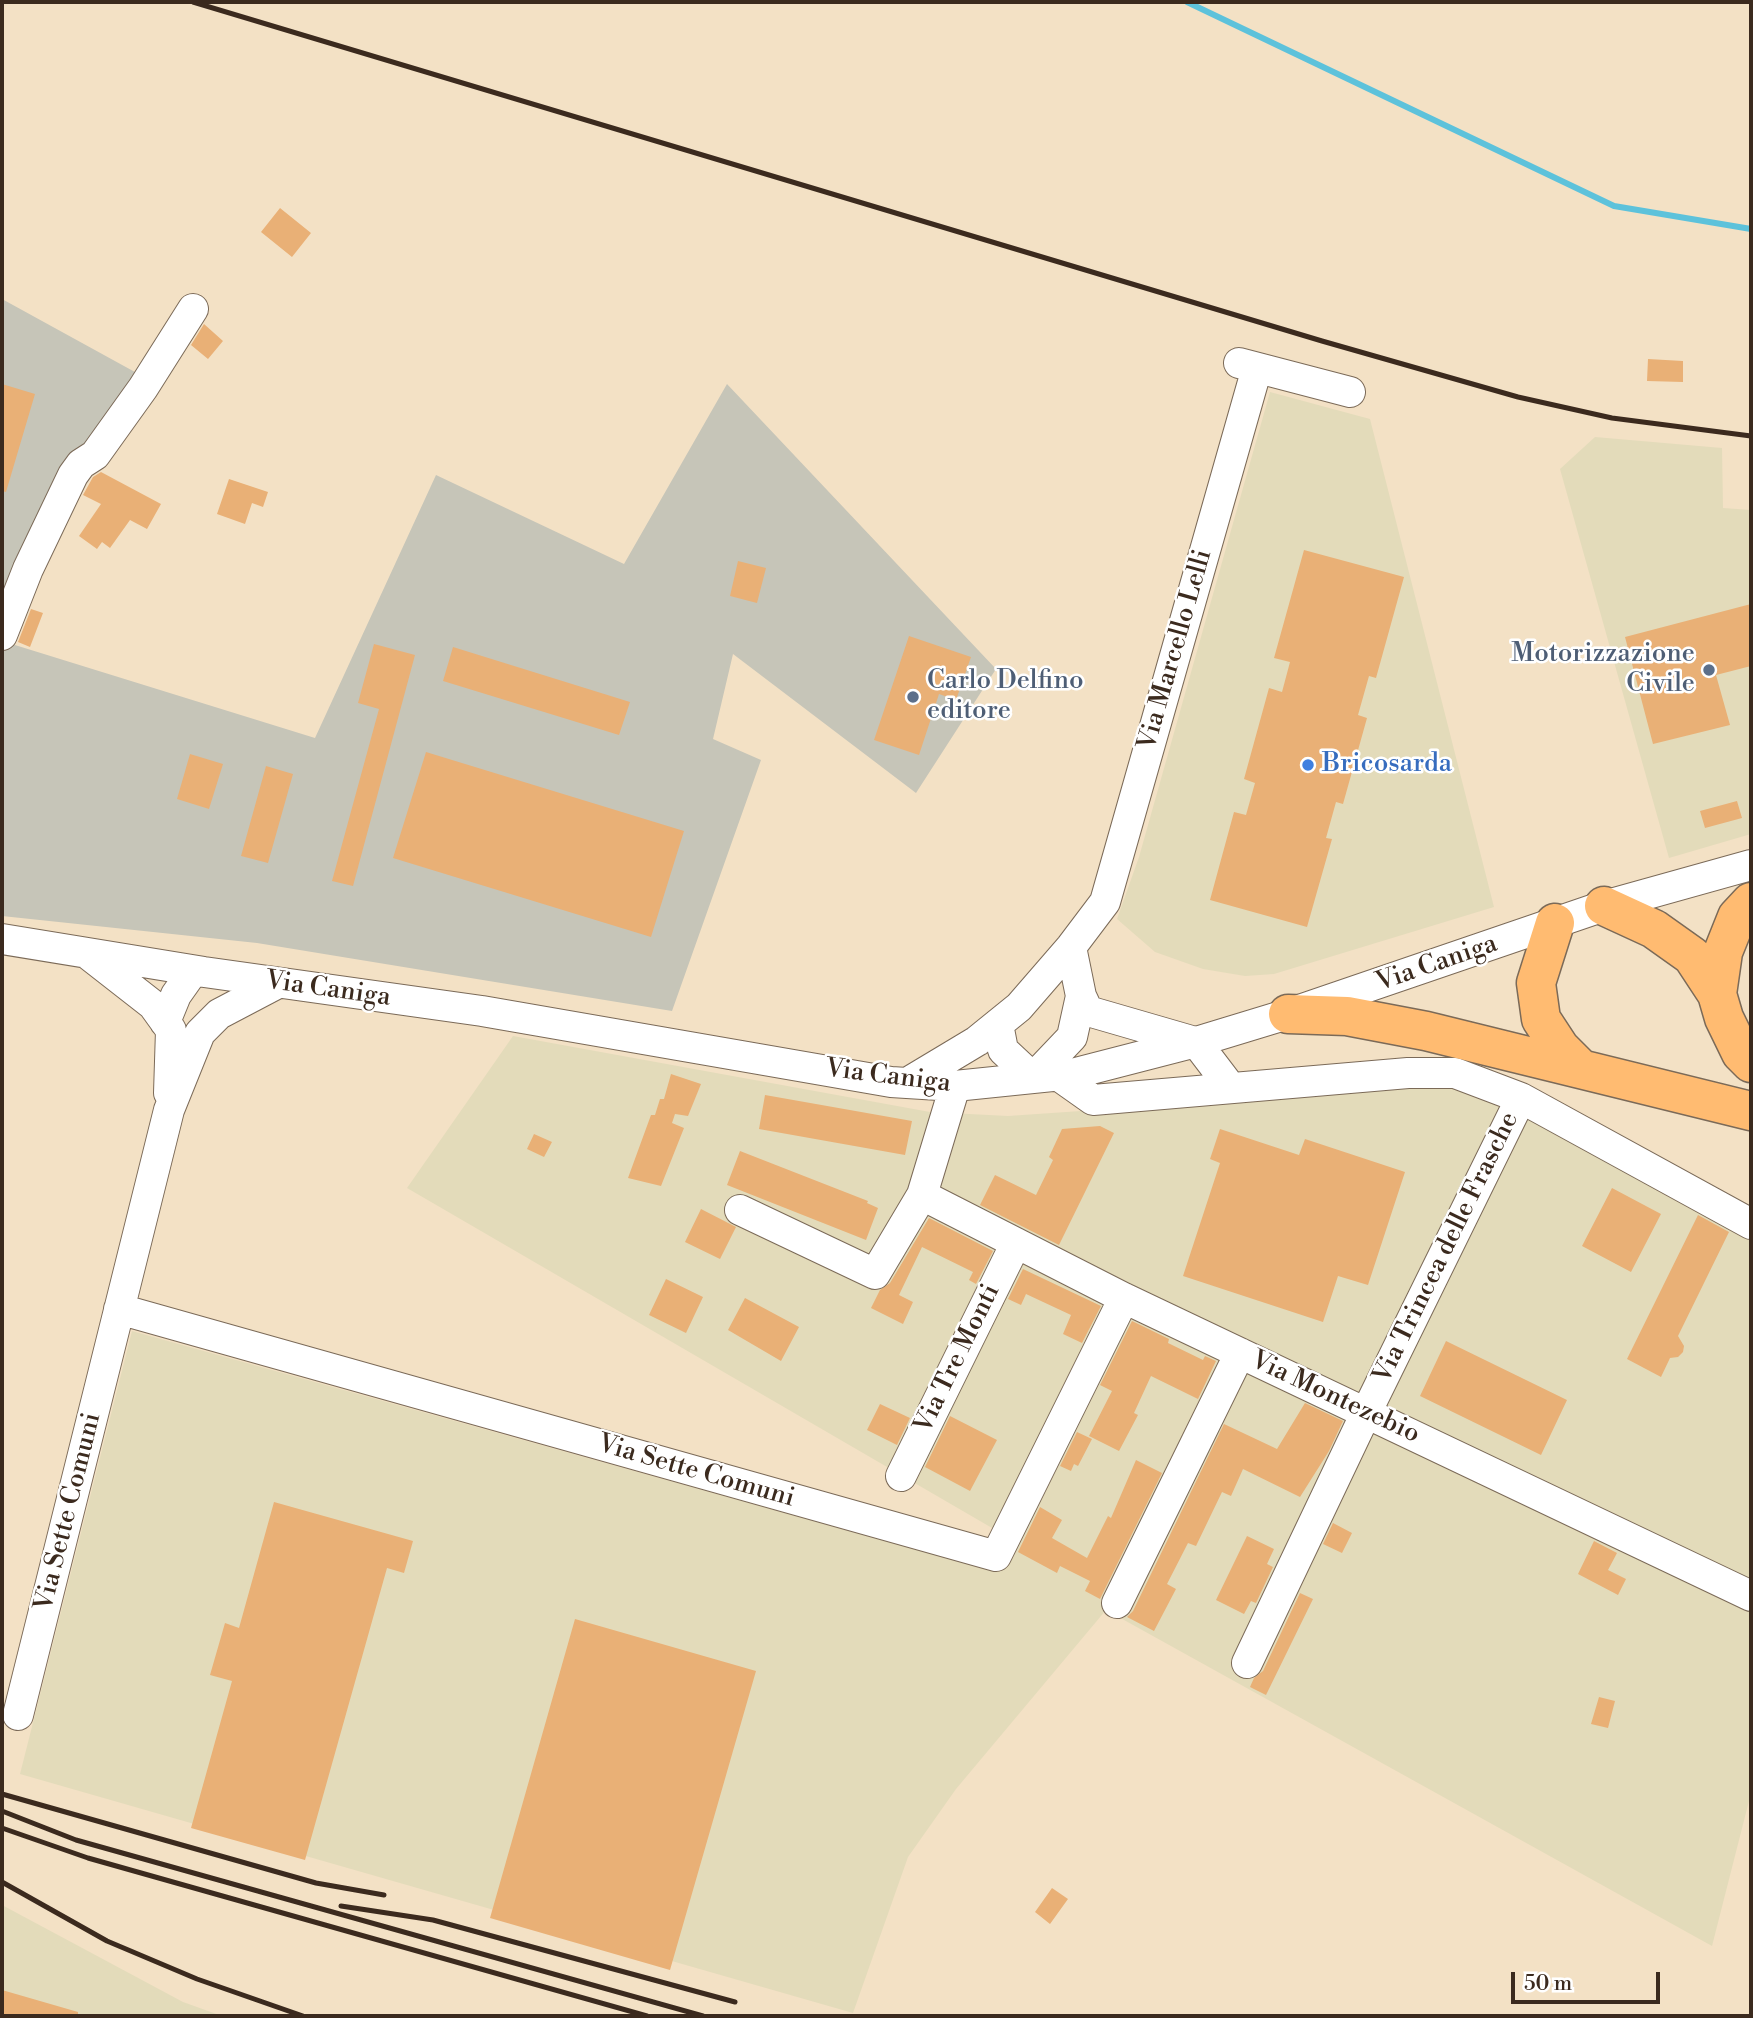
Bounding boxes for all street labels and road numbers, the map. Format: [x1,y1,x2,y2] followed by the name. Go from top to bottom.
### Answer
[1132,546,1220,754] street label: Via Marcello Lelli
[1372,929,1502,999] street label: Via Caniga
[263,966,393,1014] street label: Via Caniga
[824,1054,952,1100] street label: Via Caniga
[1368,1107,1526,1389] street label: Via Trincea delle Frasche
[909,1279,1007,1439] street label: Via Tre Monti
[1245,1345,1425,1451] street label: Via Montezebio
[29,1410,109,1614] street label: Via Sette Comuni
[594,1429,798,1515] street label: Via Sette Comuni

